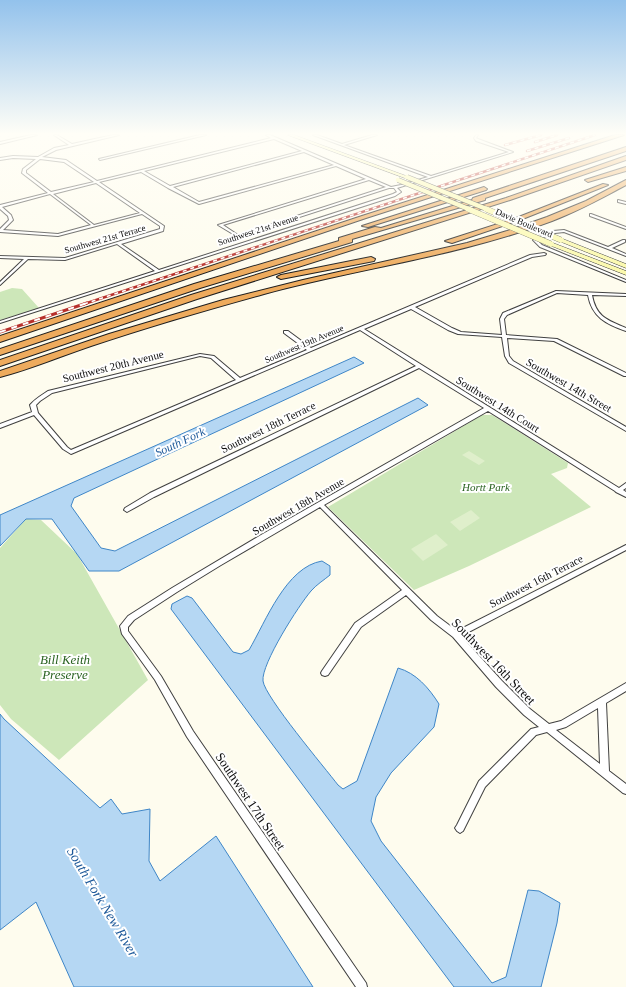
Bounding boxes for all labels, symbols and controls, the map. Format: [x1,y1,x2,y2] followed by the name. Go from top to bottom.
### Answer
[494,206,555,240] street label: Davie Boulevard
[217,212,299,248] street label: Southwest 21st Avenue
[63,223,147,255] street label: Southwest 21st Terrace
[263,323,345,365] street label: Southwest 19th Avenue
[61,348,165,384] street label: Southwest 20th Avenue
[524,356,614,414] street label: Southwest 14th Street
[454,373,542,435] street label: Southwest 14th Court
[219,399,317,455] street label: Southwest 18th Terrace
[153,424,208,460] water label: South Fork
[250,475,346,537] street label: Southwest 18th Avenue
[461,481,511,493] park label: Hortt Park
[487,552,585,610] street label: Southwest 16th Terrace
[449,615,539,708] street label: Southwest 16th Street
[40,652,90,682] park label: Bill Keith Preserve
[212,750,289,853] street label: Southwest 17th Street
[64,845,141,960] water label: South Fork New River

